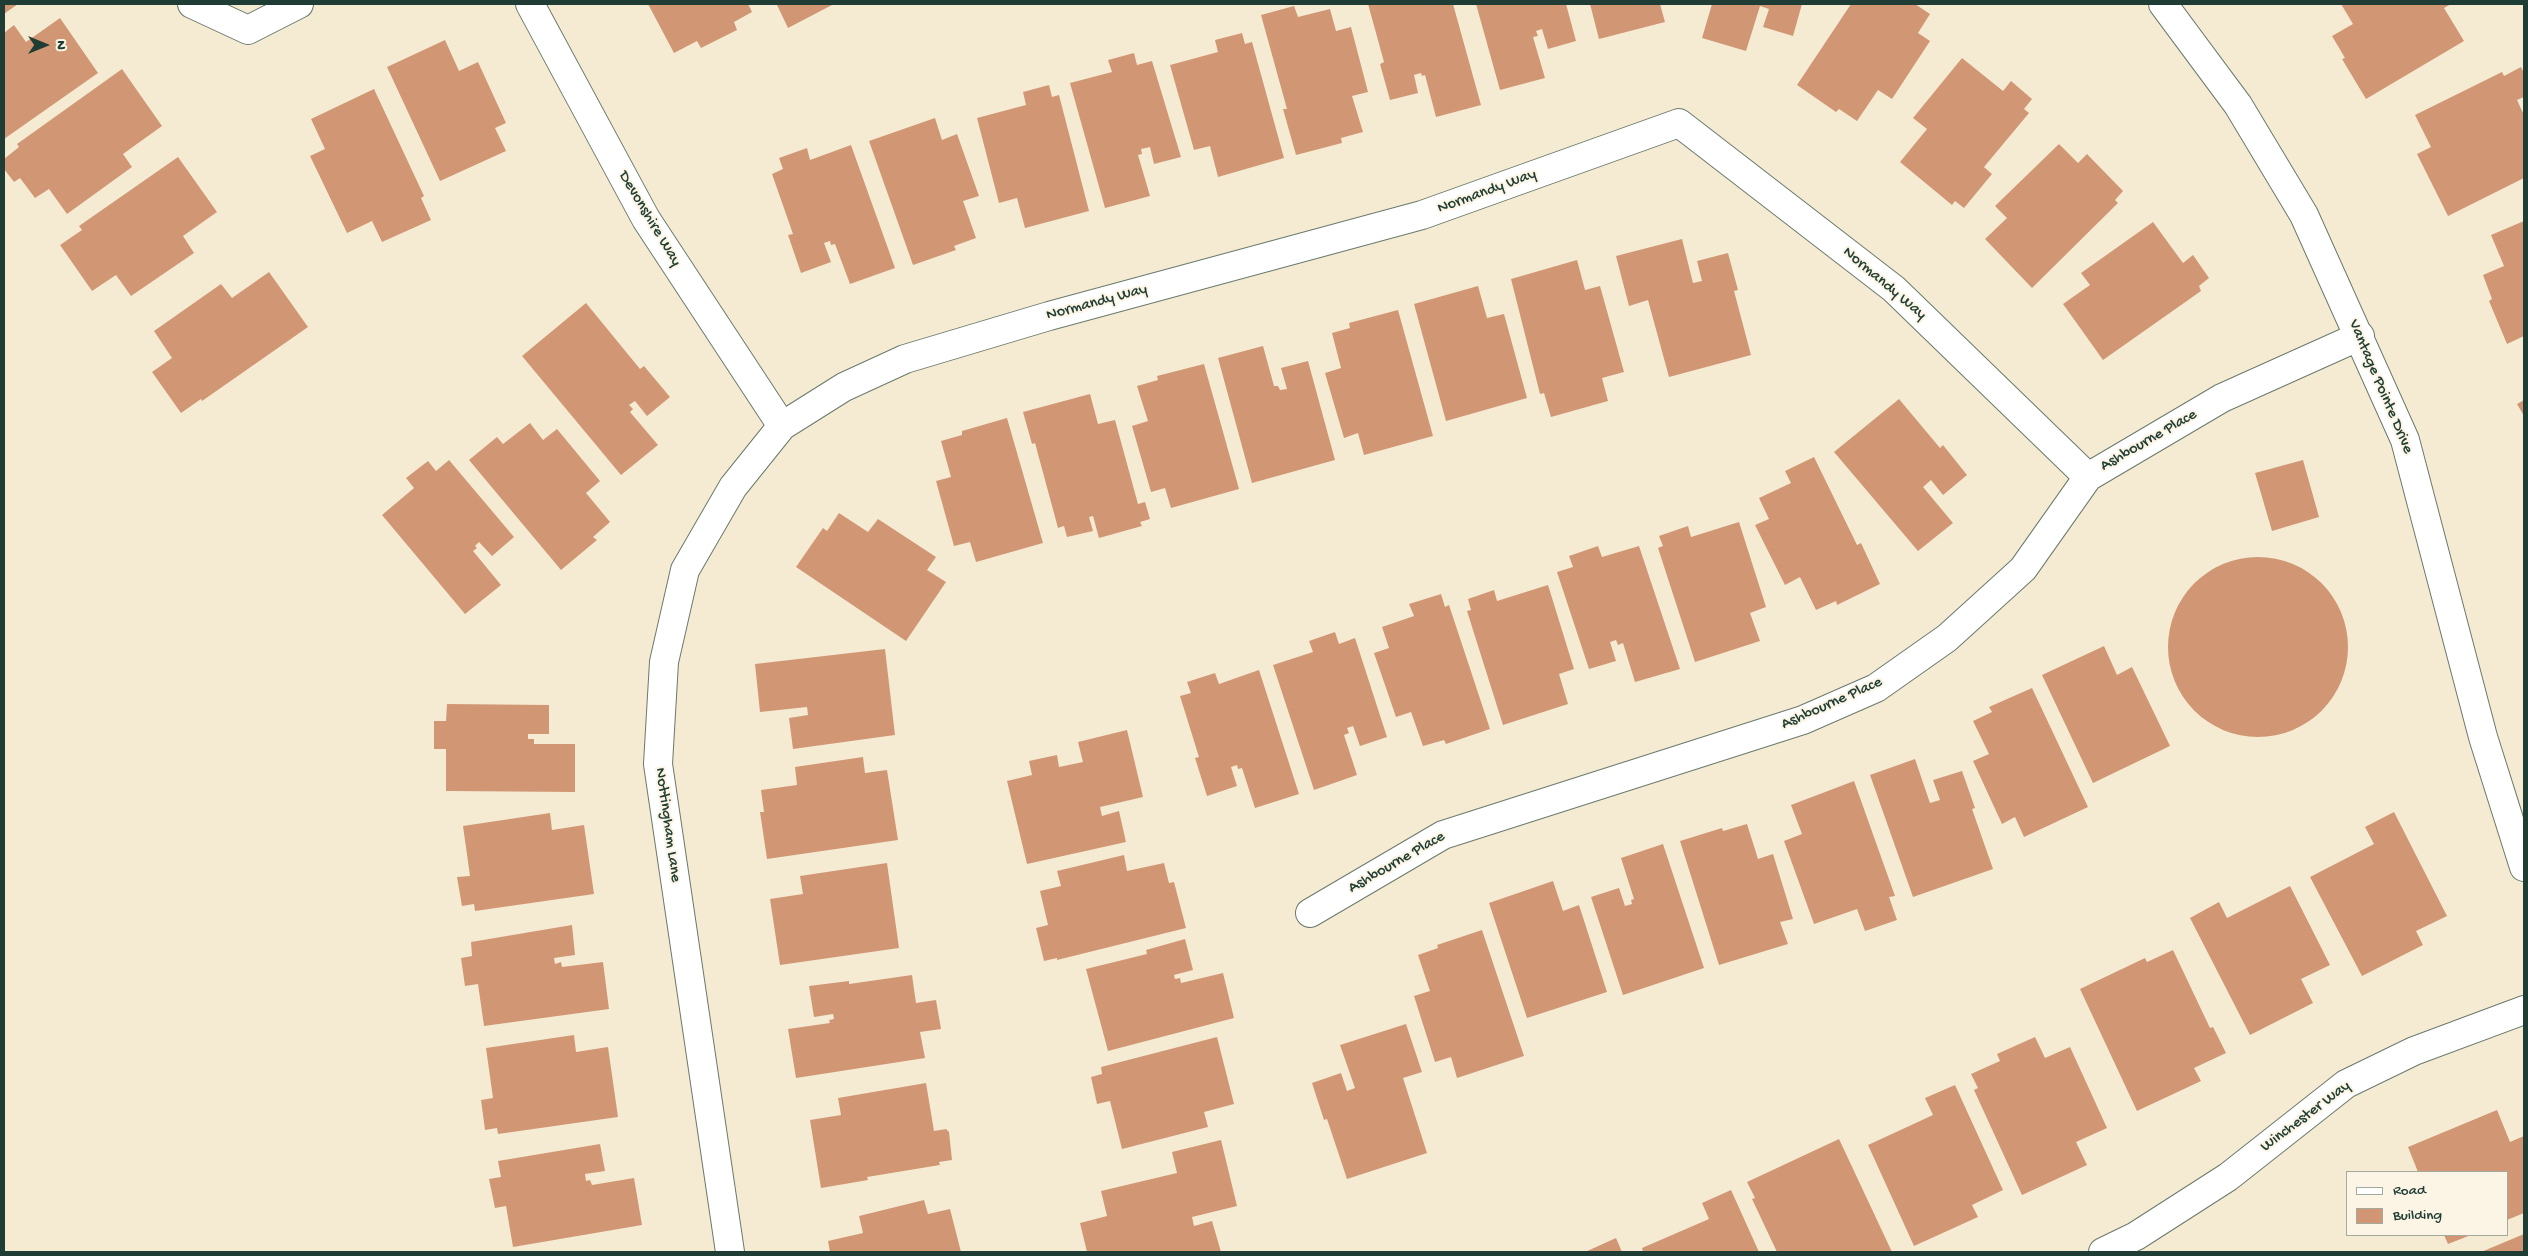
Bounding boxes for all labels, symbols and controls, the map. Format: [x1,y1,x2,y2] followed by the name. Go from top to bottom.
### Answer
[20,20,70,70] north arrow
[52,40,69,50] text: N
[1435,165,1539,219] street label: Normandy Way
[613,168,685,270] street label: Devonshire Way
[1838,243,1930,325] street label: Normandy Way
[1044,280,1150,326] street label: Normandy Way
[2343,317,2417,457] street label: Vantage Pointe Drive
[2097,406,2201,476] street label: Ashbourne Place
[1779,673,1885,735] street label: Ashbourne Place
[649,767,685,883] street label: Nottingham Lane
[1345,828,1449,898] street label: Ashbourne Place
[2257,1077,2355,1157] street label: Winchester Way
[2346,1171,2508,1236] legend
[2393,1182,2426,1200] text: Road
[2393,1207,2442,1225] text: Building

